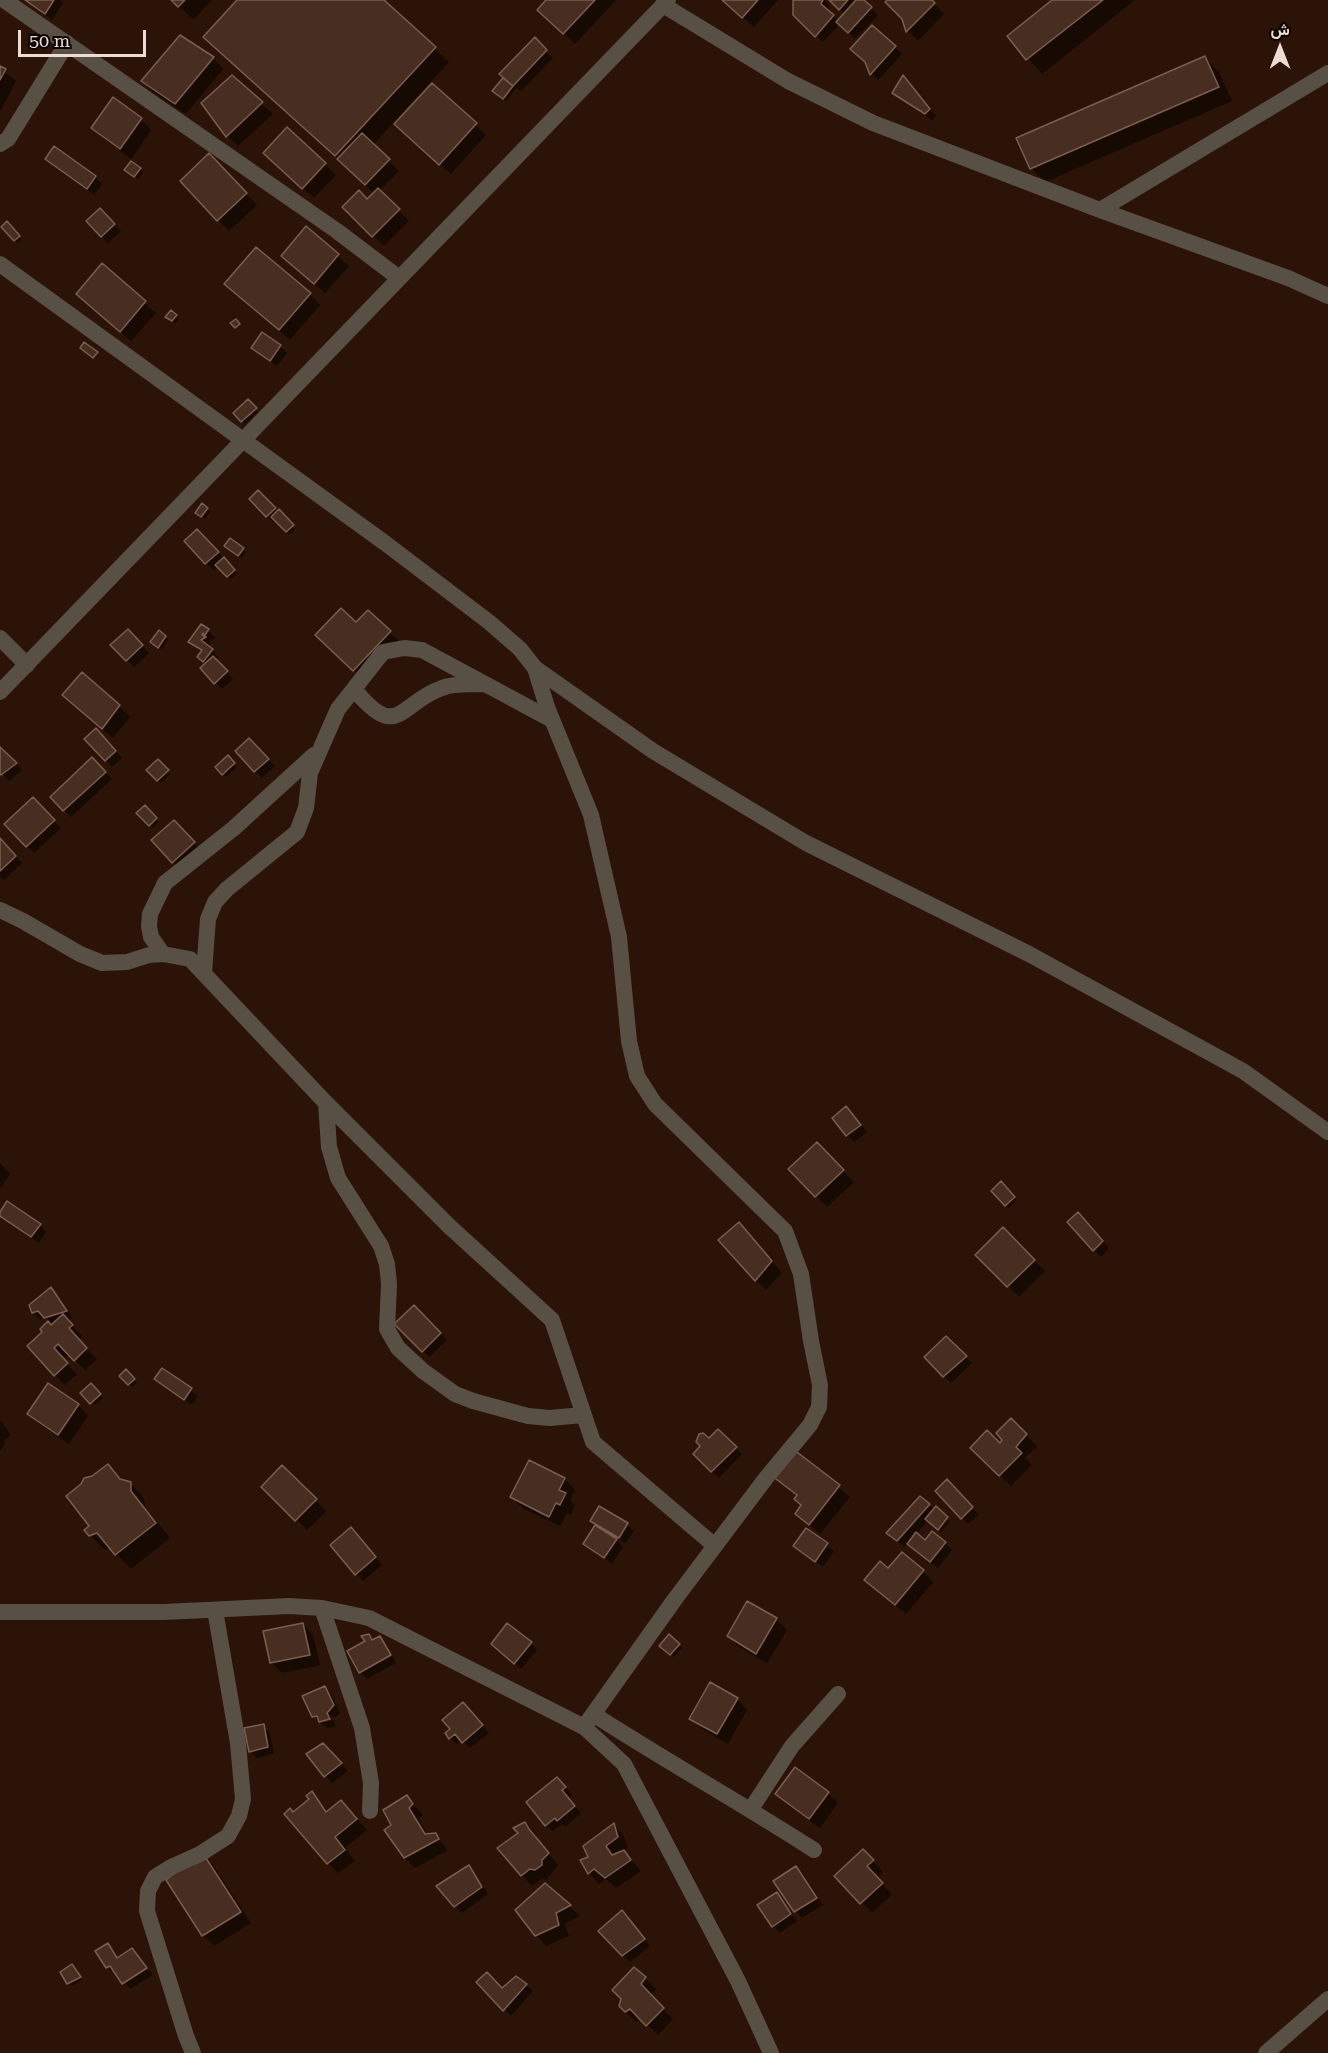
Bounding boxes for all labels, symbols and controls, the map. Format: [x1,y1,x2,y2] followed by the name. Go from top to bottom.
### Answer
[21,18,148,56] scale bar
[1250,18,1310,78] north arrow
[1270,20,1290,39] text: ش
[29,30,70,51] text: 50 m

